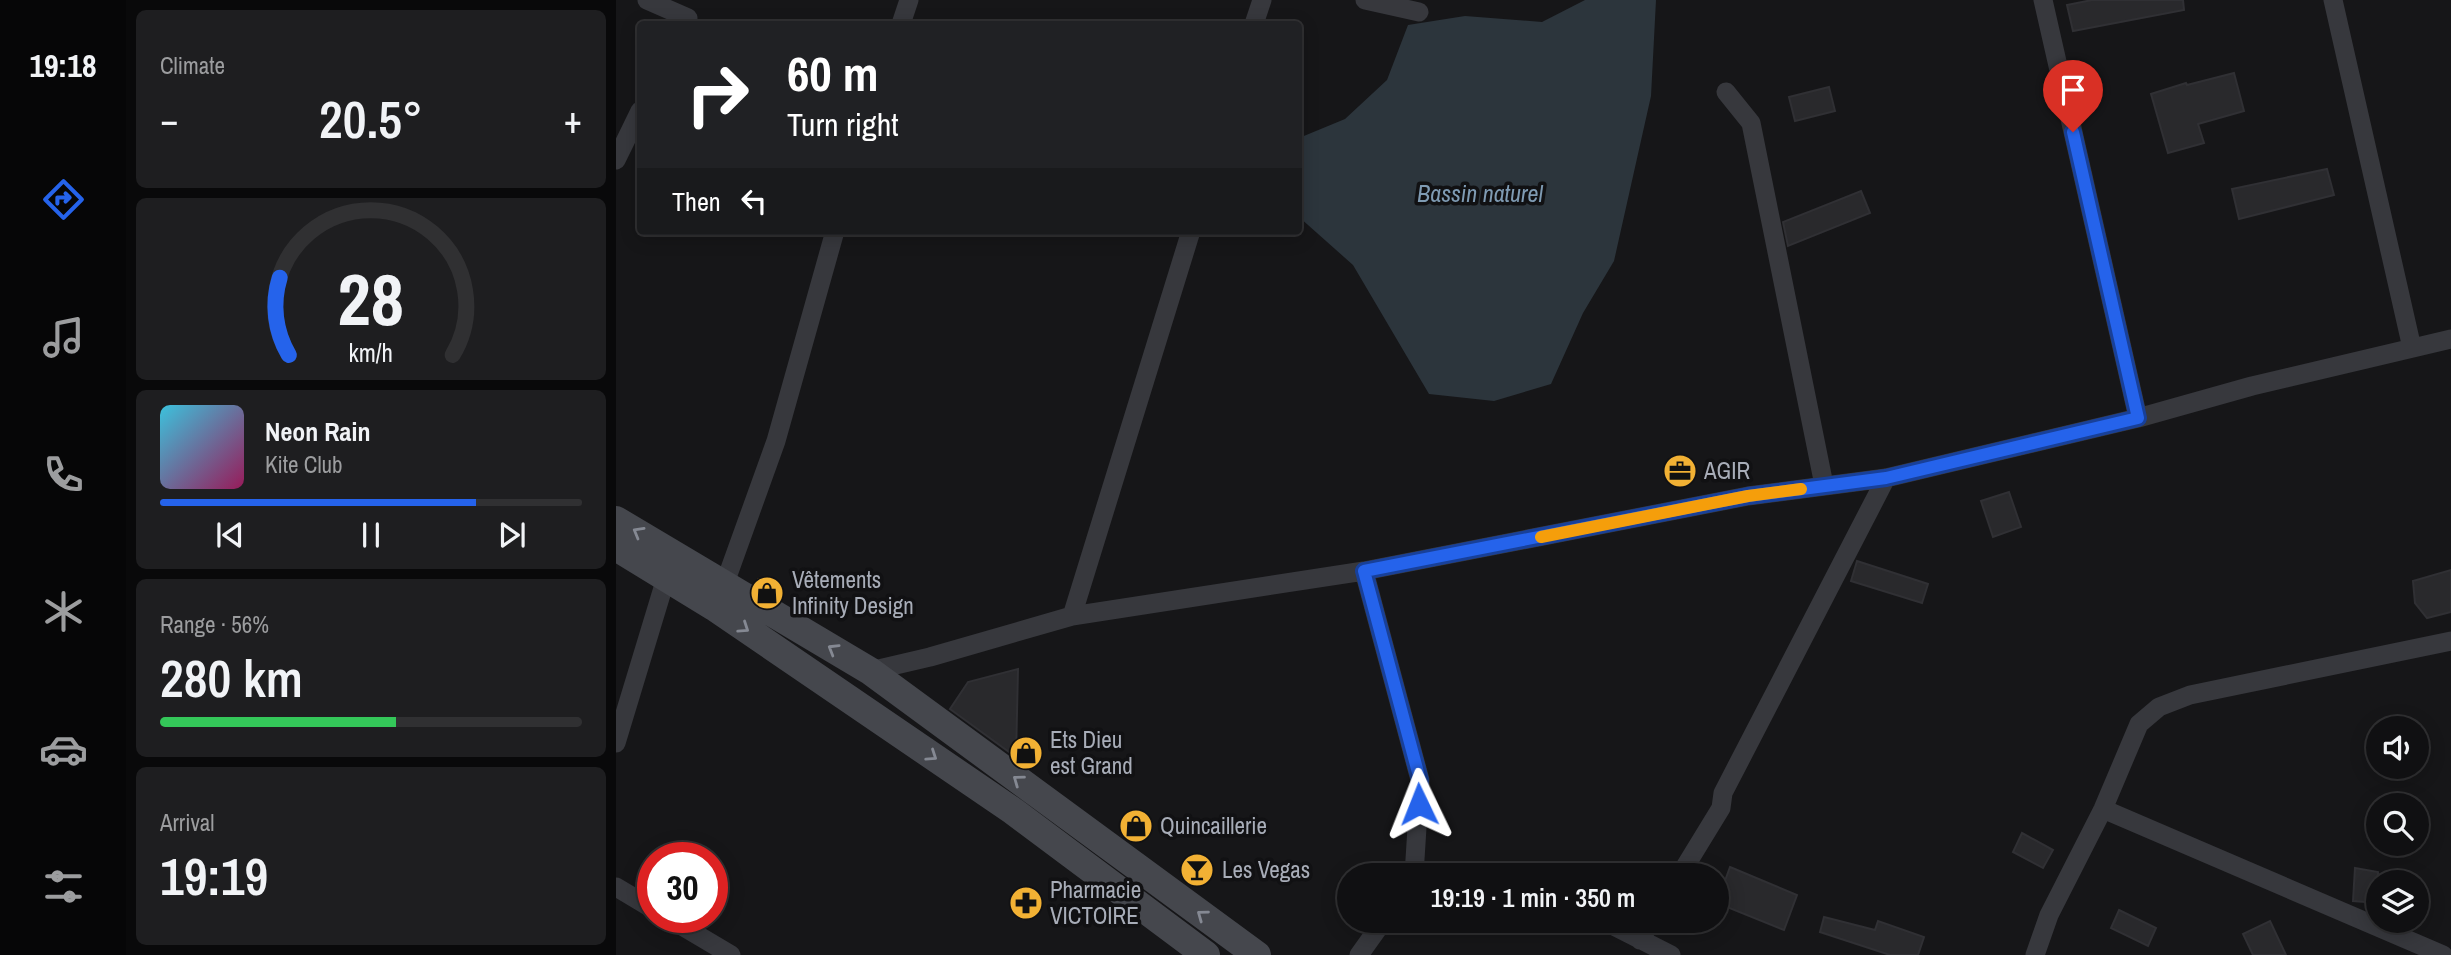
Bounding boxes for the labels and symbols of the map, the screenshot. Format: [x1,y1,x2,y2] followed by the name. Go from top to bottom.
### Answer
[2043,60,2103,132] pin
[1417,177,1544,209] water label: Bassin naturel
[1661,452,1699,490] office icon: AGIR
[1703,455,1750,486] place label: AGIR
[632,527,645,540] one-way arrow
[792,564,914,621] place label: Vêtements Infinity Design
[748,574,786,612] shop icon: Vêtements Infinity Design
[736,620,749,632] one-way arrow
[827,644,840,657] one-way arrow
[1050,724,1133,781] place label: Ets Dieu est Grand
[1007,734,1045,772] shop icon: Ets Dieu est Grand
[924,748,937,760] one-way arrow
[1382,767,1456,841] position arrow
[1013,776,1026,789] one-way arrow
[1117,807,1155,845] shop icon: Quincaillerie
[1160,810,1267,841] place label: Quincaillerie
[637,842,728,933] speed limit sign: 30
[1178,851,1216,889] bar icon: Les Vegas
[1222,854,1310,885] place label: Les Vegas
[1050,874,1141,931] place label: Pharmacie VICTOIRE
[1007,884,1045,922] pharmacy icon: Pharmacie VICTOIRE
[1197,910,1210,923] one-way arrow

